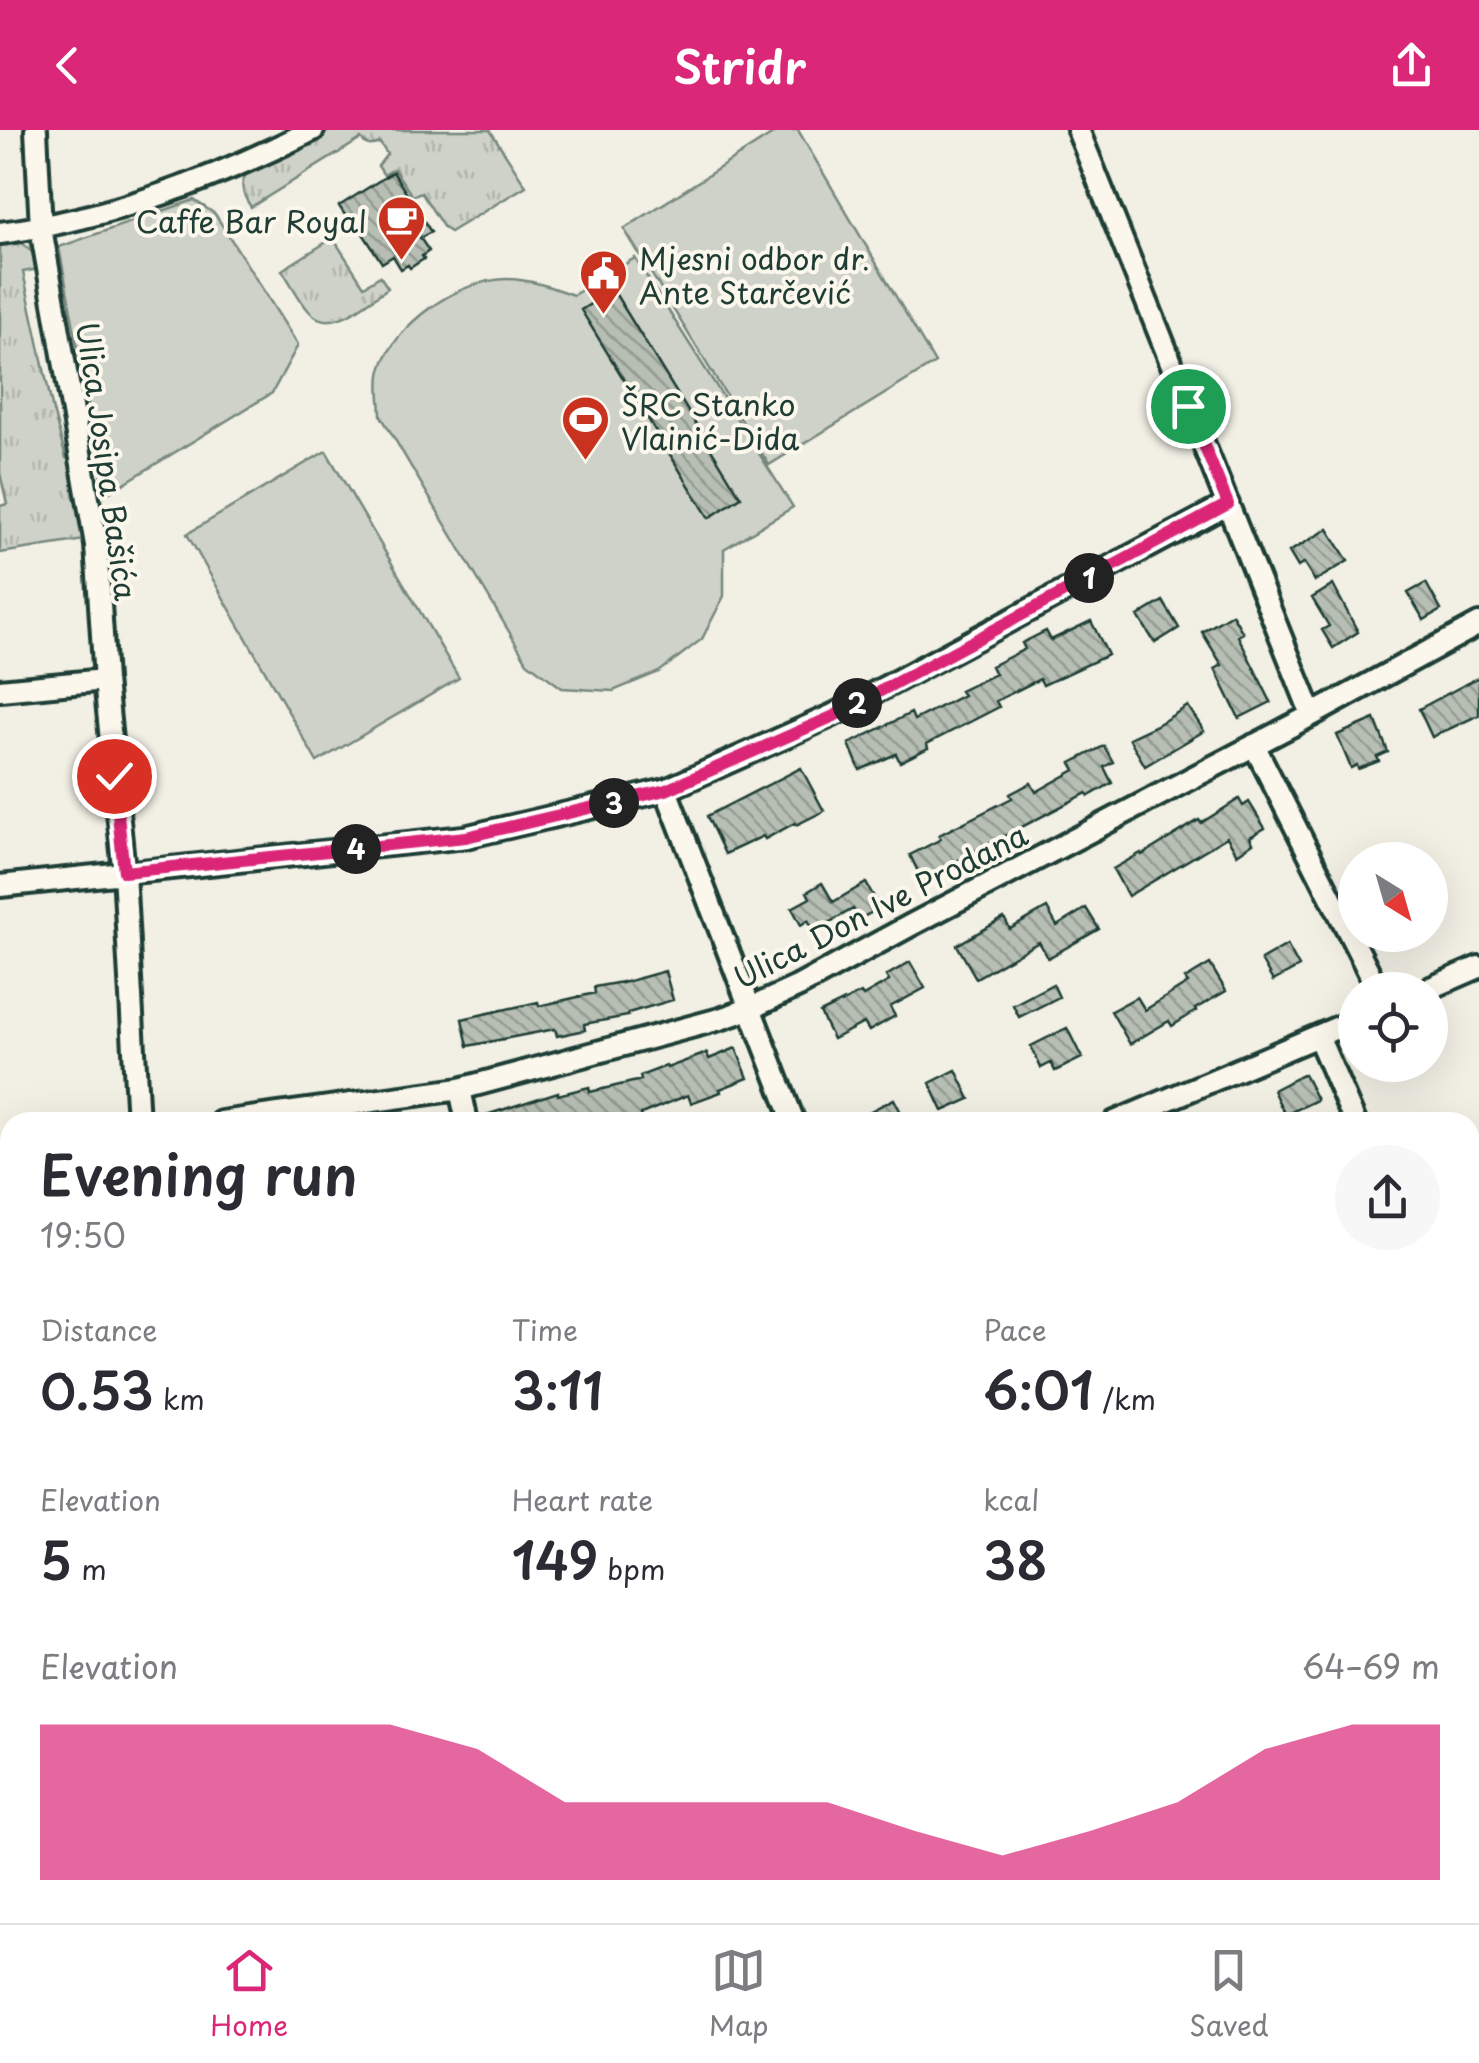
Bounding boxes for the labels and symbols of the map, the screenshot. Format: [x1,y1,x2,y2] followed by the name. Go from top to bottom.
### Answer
[376,194,428,262] cafe icon: Caffe Bar Royal
[136,198,367,243] place label: Caffe Bar Royal
[639,235,870,314] place label: Mjesni odbor dr. Ante Starčević
[578,248,630,316] public building icon: Mjesni odbor dr. Ante Starčević
[66,319,150,603] street label: Ulica Josipa Bašića
[1146,364,1231,449] pin
[621,381,800,460] place label: ŠRC Stanko Vlainić-Dida
[560,394,612,462] sports icon: ŠRC Stanko Vlainić-Dida
[1064,553,1114,603] pin: 1
[832,678,882,728] pin: 2
[72,734,157,819] pin
[589,778,639,828] pin: 3
[725,811,1035,999] street label: Ulica Don Ive Prodana
[331,824,381,874] pin: 4
[1338,842,1448,952] north arrow

